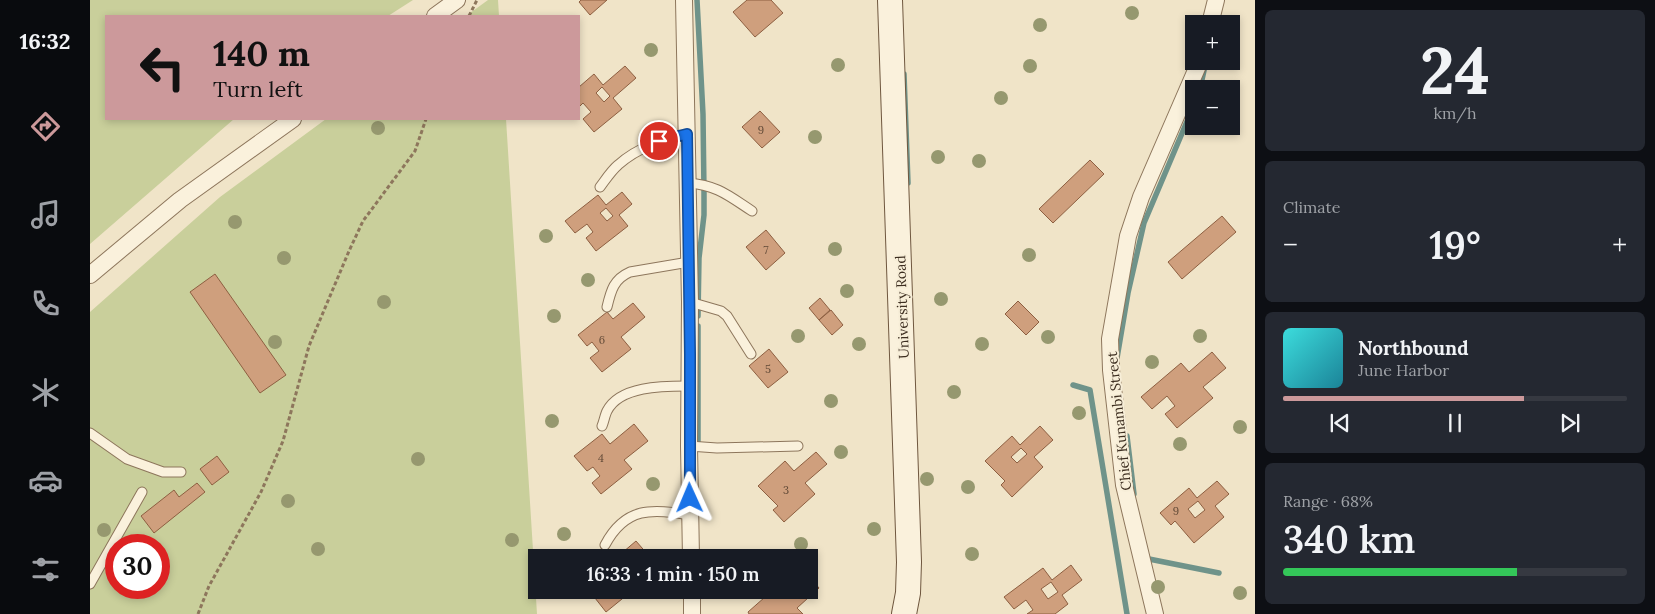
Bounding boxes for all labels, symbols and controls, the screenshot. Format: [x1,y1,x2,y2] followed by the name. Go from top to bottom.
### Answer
[1185,15,1240,135] map controls
[1185,15,1240,70] button: +
[19,27,71,55] text: 16:32
[1420,29,1490,112] text: 24
[213,31,310,76] text: 140 m
[130,35,195,100] icon: left
[213,75,303,103] text: Turn left
[1185,80,1240,135] button: −
[1433,103,1477,123] text: km/h
[28,109,63,144] icon: directions
[638,120,680,162] pin
[758,123,764,137] house number: 9
[645,127,673,155] icon: arrive
[28,197,63,232] icon: music
[1283,197,1340,217] text: Climate
[1429,221,1481,269] text: 19°
[1283,227,1298,263] text: −
[1612,227,1627,263] text: +
[763,243,769,257] house number: 7
[891,255,913,359] street label: University Road
[28,286,63,321] icon: phone
[599,333,605,347] house number: 6
[1358,336,1469,360] text: Northbound
[1103,350,1135,491] street label: Chief Kunambi Street
[1358,360,1449,380] text: June Harbor
[765,362,771,376] house number: 5
[28,375,63,410] icon: climate
[1326,409,1354,437] icon: previous
[1441,409,1469,437] icon: pause
[1556,409,1584,437] icon: next
[598,451,604,465] house number: 4
[28,463,63,498] icon: car
[663,471,715,523] position arrow
[783,483,789,497] house number: 3
[1283,491,1373,511] text: Range · 68%
[1173,504,1179,518] house number: 9
[1283,515,1415,563] text: 340 km
[105,534,170,599] speed limit sign: 30
[28,552,63,587] icon: filters
[587,562,759,586] text: 16:33 · 1 min · 150 m

